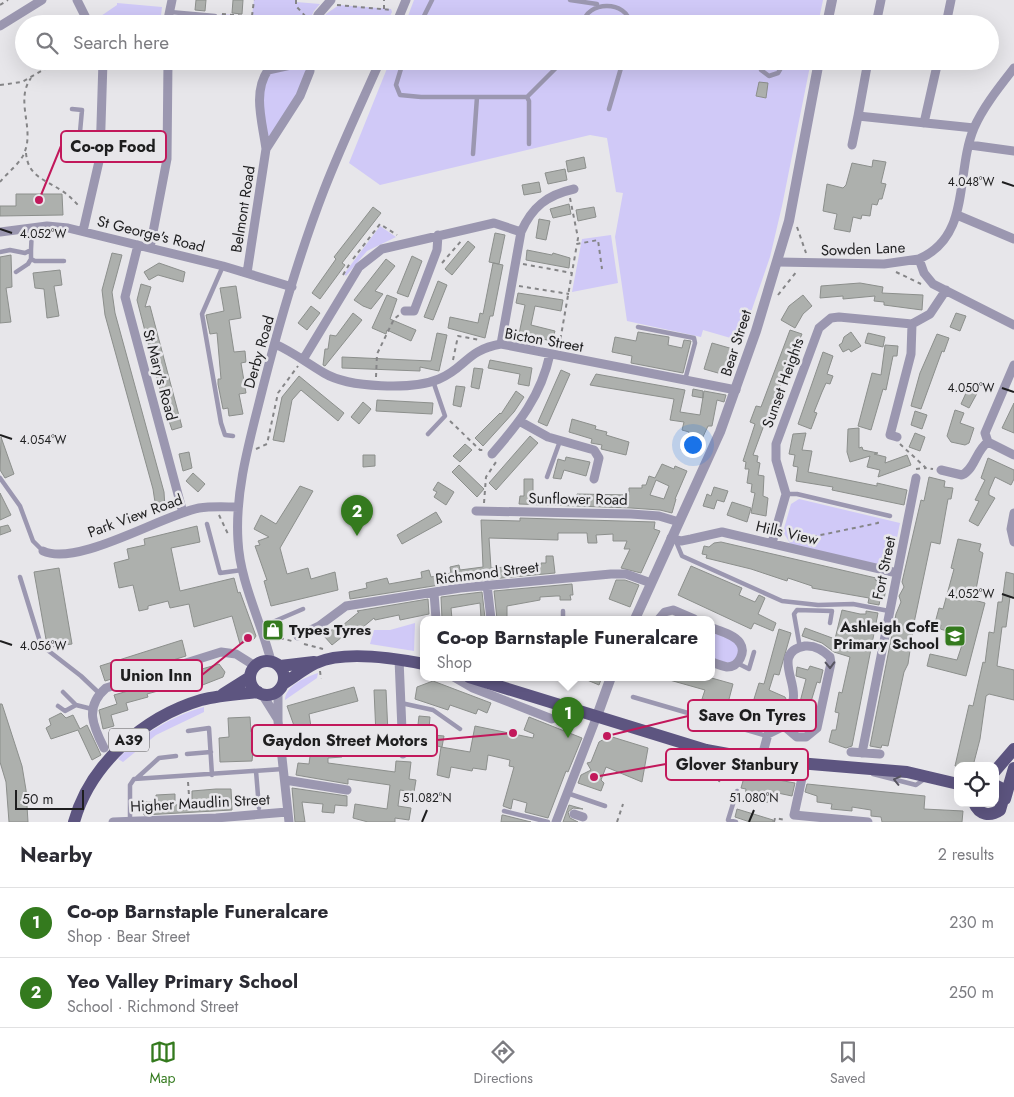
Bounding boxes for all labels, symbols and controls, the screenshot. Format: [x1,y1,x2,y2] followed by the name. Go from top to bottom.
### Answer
[15,15,999,70] search box
[33,29,61,57] icon: search
[73,29,169,56] text: Search here
[61,131,166,162] callout: Co-op Food
[70,135,156,158] text: Co-op Food
[225,164,261,254] street label: Belmont Road
[948,173,994,191] text: 4.048°W
[95,210,207,258] street label: St George's Road
[20,225,66,243] text: 4.052°W
[820,237,906,261] street label: Sowden Lane
[715,307,757,379] street label: Bear Street
[238,313,280,391] street label: Derby Road
[503,322,585,358] street label: Bicton Street
[137,327,183,423] street label: St Mary's Road
[757,335,809,431] street label: Sunset Heights
[948,379,995,397] text: 4.050°W
[20,431,67,449] text: 4.054°W
[680,432,706,458] your location
[528,487,628,511] street label: Sunflower Road
[84,489,186,543] street label: Park View Road
[341,495,373,536] pin: 2
[754,515,821,551] street label: Hills View
[867,534,902,602] street label: Fort Street
[434,556,540,590] street label: Richmond Street
[948,585,994,603] text: 4.052°W
[420,616,715,681] popup
[833,616,939,655] place label: Ashleigh CofE Primary School
[261,618,285,642] shop icon: Types Tyres
[289,619,371,641] place label: Types Tyres
[437,624,698,651] text: Co-op Barnstaple Funeralcare
[943,624,967,648] school or university icon: Ashleigh CofE Primary School
[20,637,66,655] text: 4.056°W
[437,651,472,674] text: Shop
[111,660,202,691] callout: Union Inn
[825,662,835,669] one-way arrow
[120,664,192,687] text: Union Inn
[552,697,584,738] pin: 1
[688,700,816,731] callout: Save On Tyres
[698,704,806,727] text: Save On Tyres
[252,725,437,756] callout: Gaydon Street Motors
[109,728,149,752] road number: A39
[263,729,427,752] text: Gaydon Street Motors
[666,749,808,780] callout: Glover Stanbury
[676,753,799,776] text: Glover Stanbury
[954,762,999,807] map controls
[954,762,999,807] button: locate
[892,775,901,786] one-way arrow
[15,787,84,810] scale bar
[130,788,271,818] street label: Higher Maudlin Street
[22,789,53,809] text: 50 m
[403,789,451,807] text: 51.082°N
[729,789,779,807] text: 51.080°N
[20,840,92,870] text: Nearby
[938,843,994,866] text: 2 results
[67,898,328,925] text: Co-op Barnstaple Funeralcare
[32,911,40,934] text: 1
[949,911,994,934] text: 230 m
[67,925,190,948] text: Shop · Bear Street
[67,968,298,995] text: Yeo Valley Primary School
[31,981,41,1004] text: 2
[949,981,994,1004] text: 250 m
[67,995,238,1018] text: School · Richmond Street
[149,1038,177,1088] tab: Map
[474,1038,533,1088] tab: Directions
[830,1038,865,1088] tab: Saved

